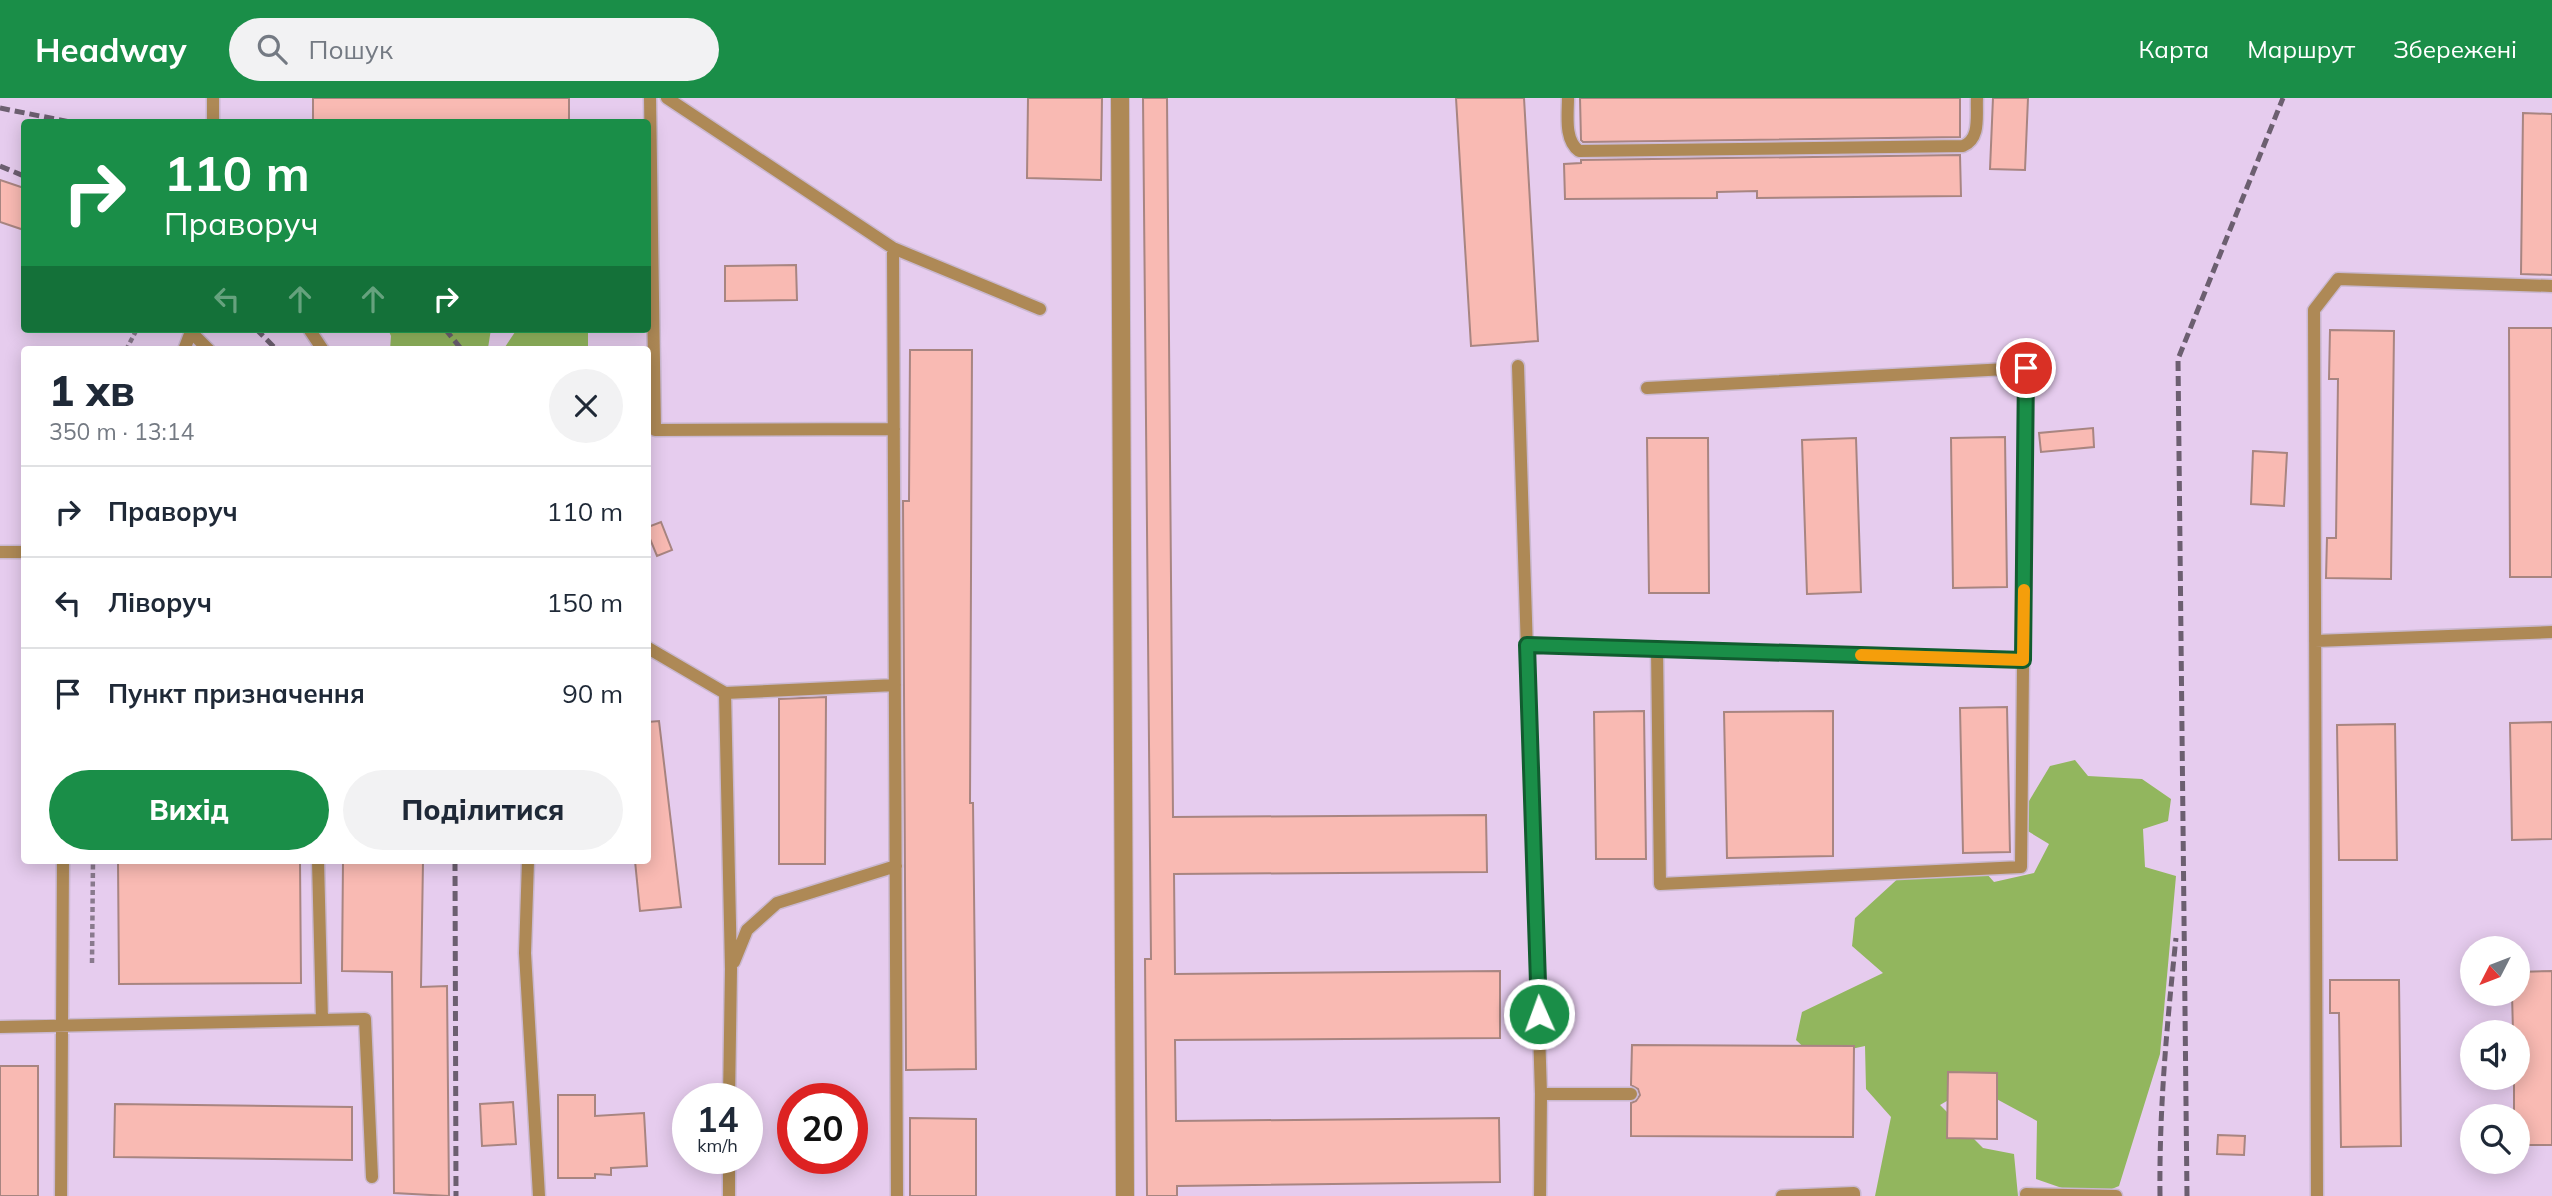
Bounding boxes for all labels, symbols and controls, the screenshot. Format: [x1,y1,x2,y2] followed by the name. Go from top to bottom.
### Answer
[229,18,719,81] search box
[35,29,187,70] text: Headway
[253,30,291,68] icon: search
[309,33,393,66] text: Пошук
[2139,34,2209,64] text: Карта
[2247,34,2355,64] text: Маршрут
[2393,34,2517,64] text: Збережені
[164,142,310,203] text: 110 m
[49,147,140,238] icon: right
[164,203,319,243] text: Праворуч
[208,280,246,318] icon: left
[281,280,319,318] icon: ahead
[354,280,392,318] icon: ahead
[427,280,465,318] icon: right
[1996,338,2056,398] pin
[2007,349,2045,387] icon: arrive
[49,364,135,417] text: 1 хв
[549,369,623,443] button: close
[49,417,194,446] text: 350 m · 13:14
[49,493,87,531] icon: right
[108,495,238,528] text: Праворуч
[547,495,623,528] text: 110 m
[49,584,87,622] icon: left
[108,586,212,619] text: Ліворуч
[547,586,623,619] text: 150 m
[49,675,87,713] icon: arrive
[108,677,365,710] text: Пункт призначення
[562,677,623,710] text: 90 m
[49,770,329,850] button: Вихід
[343,770,623,850] button: Поділитися
[2460,936,2530,1006] north arrow
[2460,936,2530,1174] map controls
[1502,977,1576,1051] position arrow
[2460,1020,2530,1090] button: sound
[777,1083,868,1174] speed limit sign: 20
[696,1097,739,1141] text: 14
[2460,1104,2530,1174] button: search
[697,1134,738,1157] text: km/h

